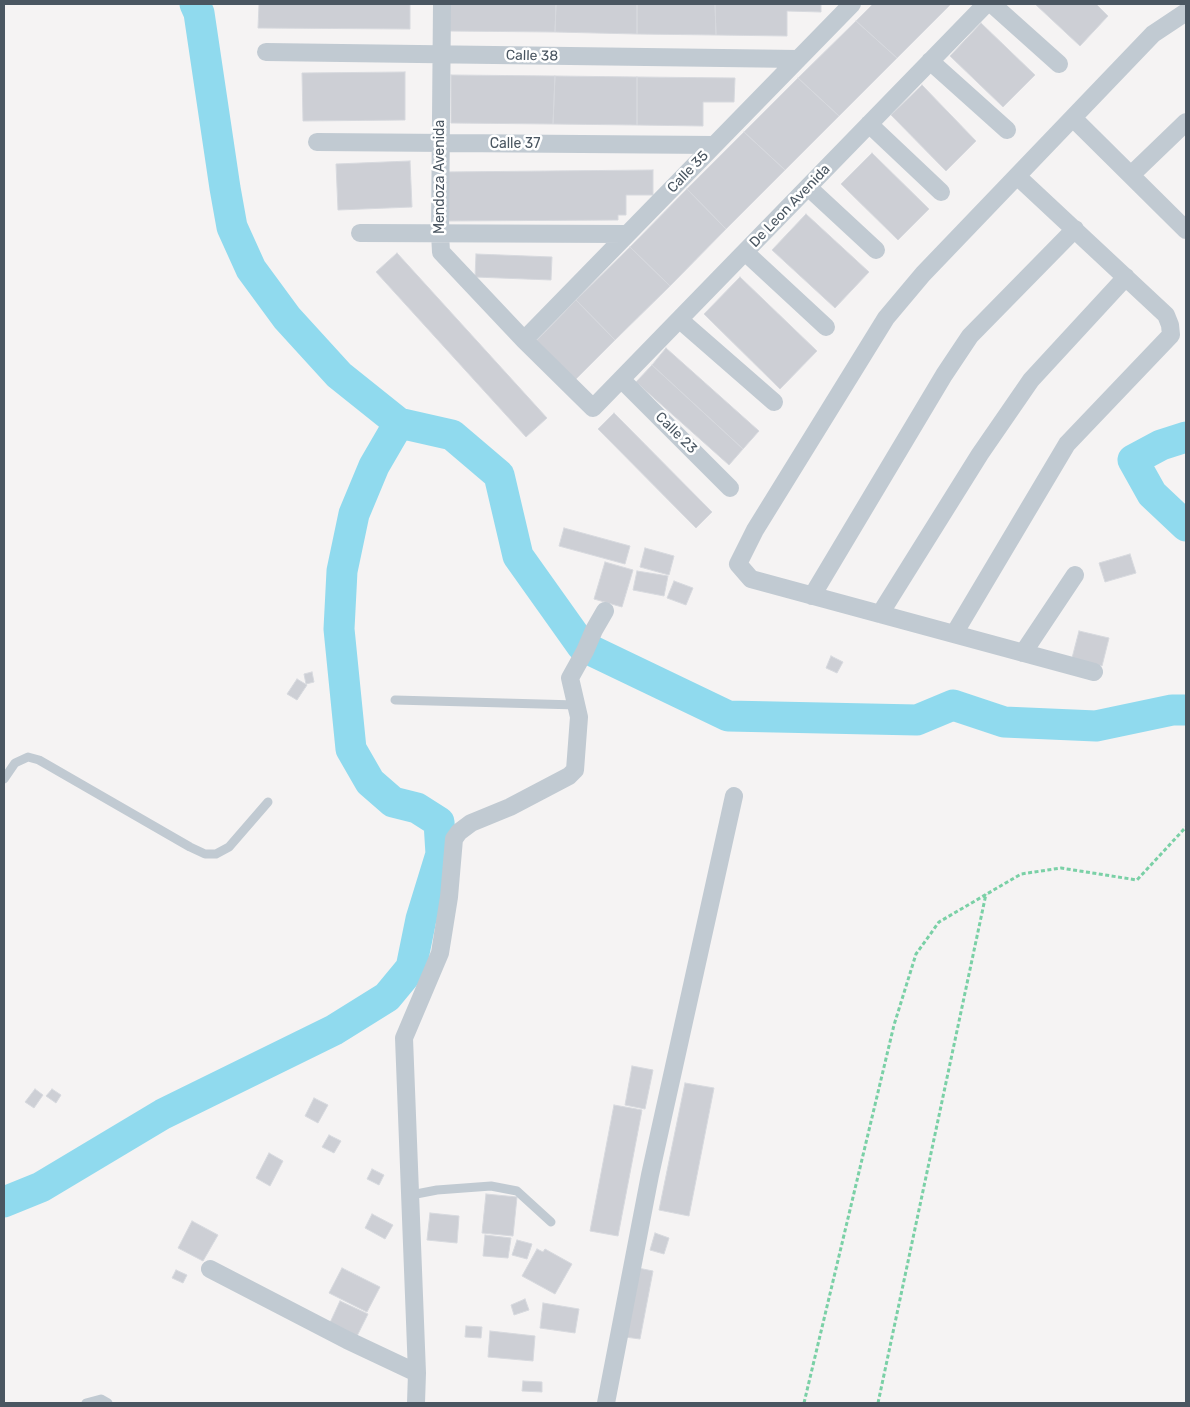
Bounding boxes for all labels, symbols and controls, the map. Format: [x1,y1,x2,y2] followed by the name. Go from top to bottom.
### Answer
[506,47,558,65] street label: Calle 38
[432,120,448,234] street label: Mendoza Avenida
[490,136,540,152] street label: Calle 37
[664,148,712,196] street label: Calle 35
[746,161,834,251] street label: De Leon Avenida
[652,409,700,457] street label: Calle 23

